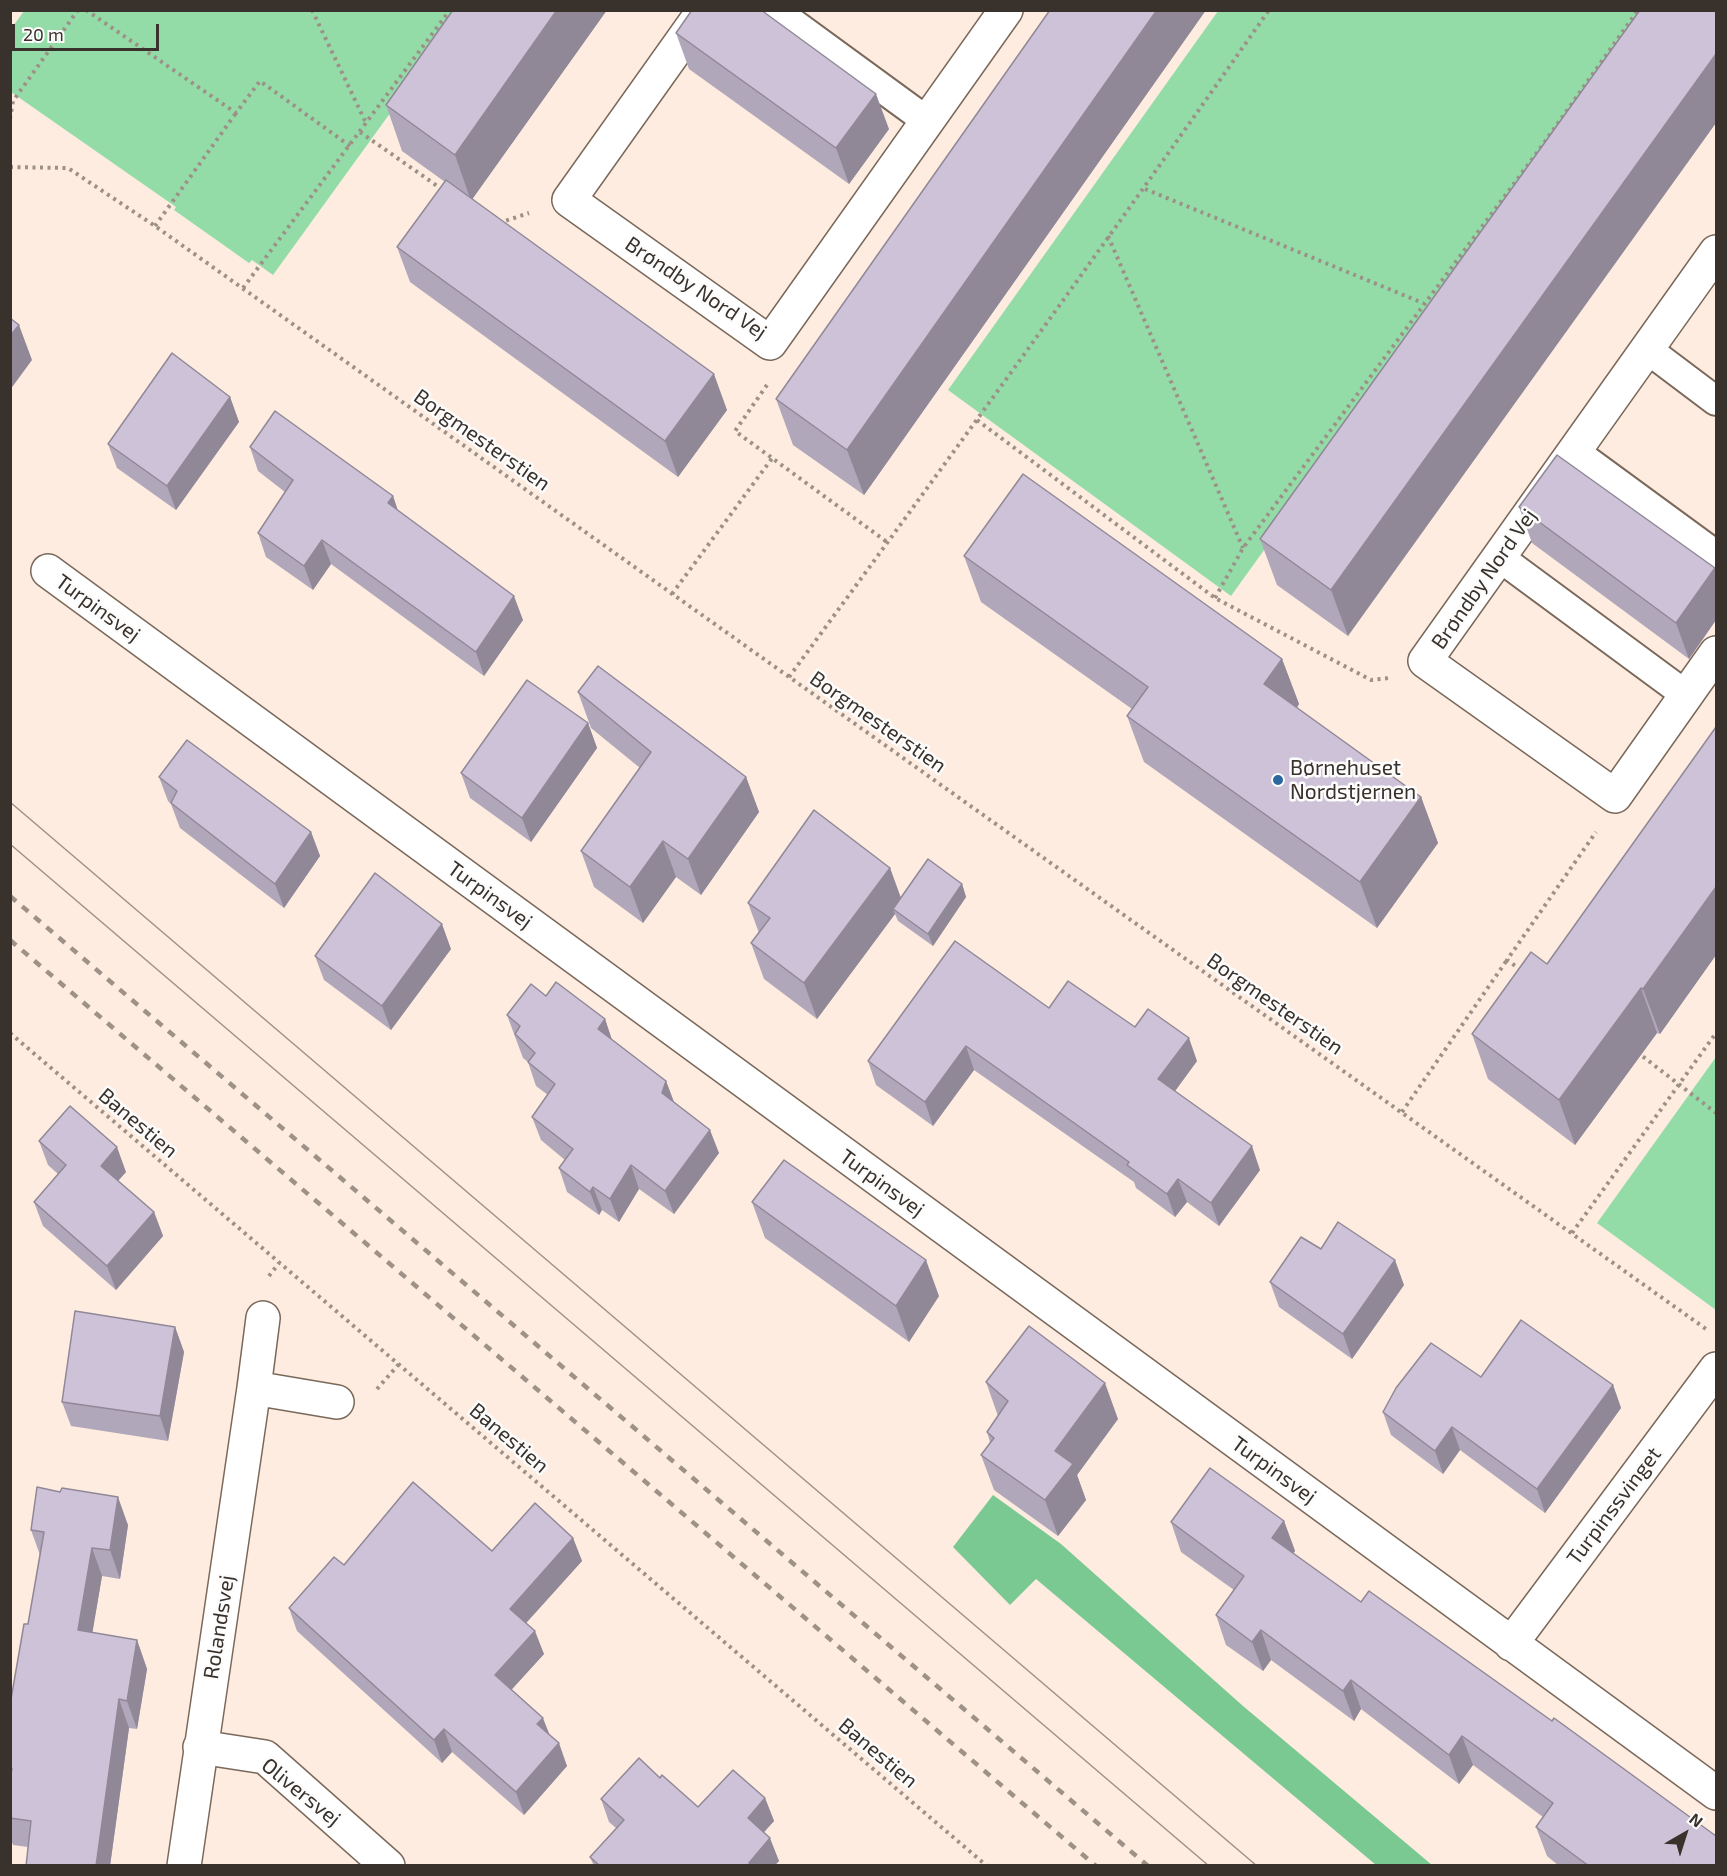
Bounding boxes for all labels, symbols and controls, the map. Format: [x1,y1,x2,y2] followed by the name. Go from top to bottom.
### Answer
[15,12,162,50] scale bar
[23,23,64,45] text: 20 m
[620,231,772,345] street label: Brøndby Nord Vej
[409,384,555,496] street label: Borgmesterstien
[1426,504,1542,654] street label: Brøndby Nord Vej
[51,569,145,647] street label: Turpinsvej
[805,666,951,778] street label: Borgmesterstien
[1290,755,1416,805] place label: Børnehuset Nordstjernen
[1271,773,1285,787] marker: Børnehuset Nordstjernen
[443,856,537,934] street label: Turpinsvej
[1202,948,1348,1060] street label: Borgmesterstien
[93,1083,183,1163] street label: Banestien
[835,1144,929,1222] street label: Turpinsvej
[464,1398,554,1478] street label: Banestien
[1227,1431,1321,1509] street label: Turpinsvej
[1561,1442,1667,1570] street label: Turpinssvinget
[198,1573,240,1681] street label: Rolandsvej
[833,1713,923,1793] street label: Banestien
[256,1753,346,1831] street label: Oliversvej
[1655,1804,1715,1864] north arrow
[1686,1809,1707,1831] text: N

